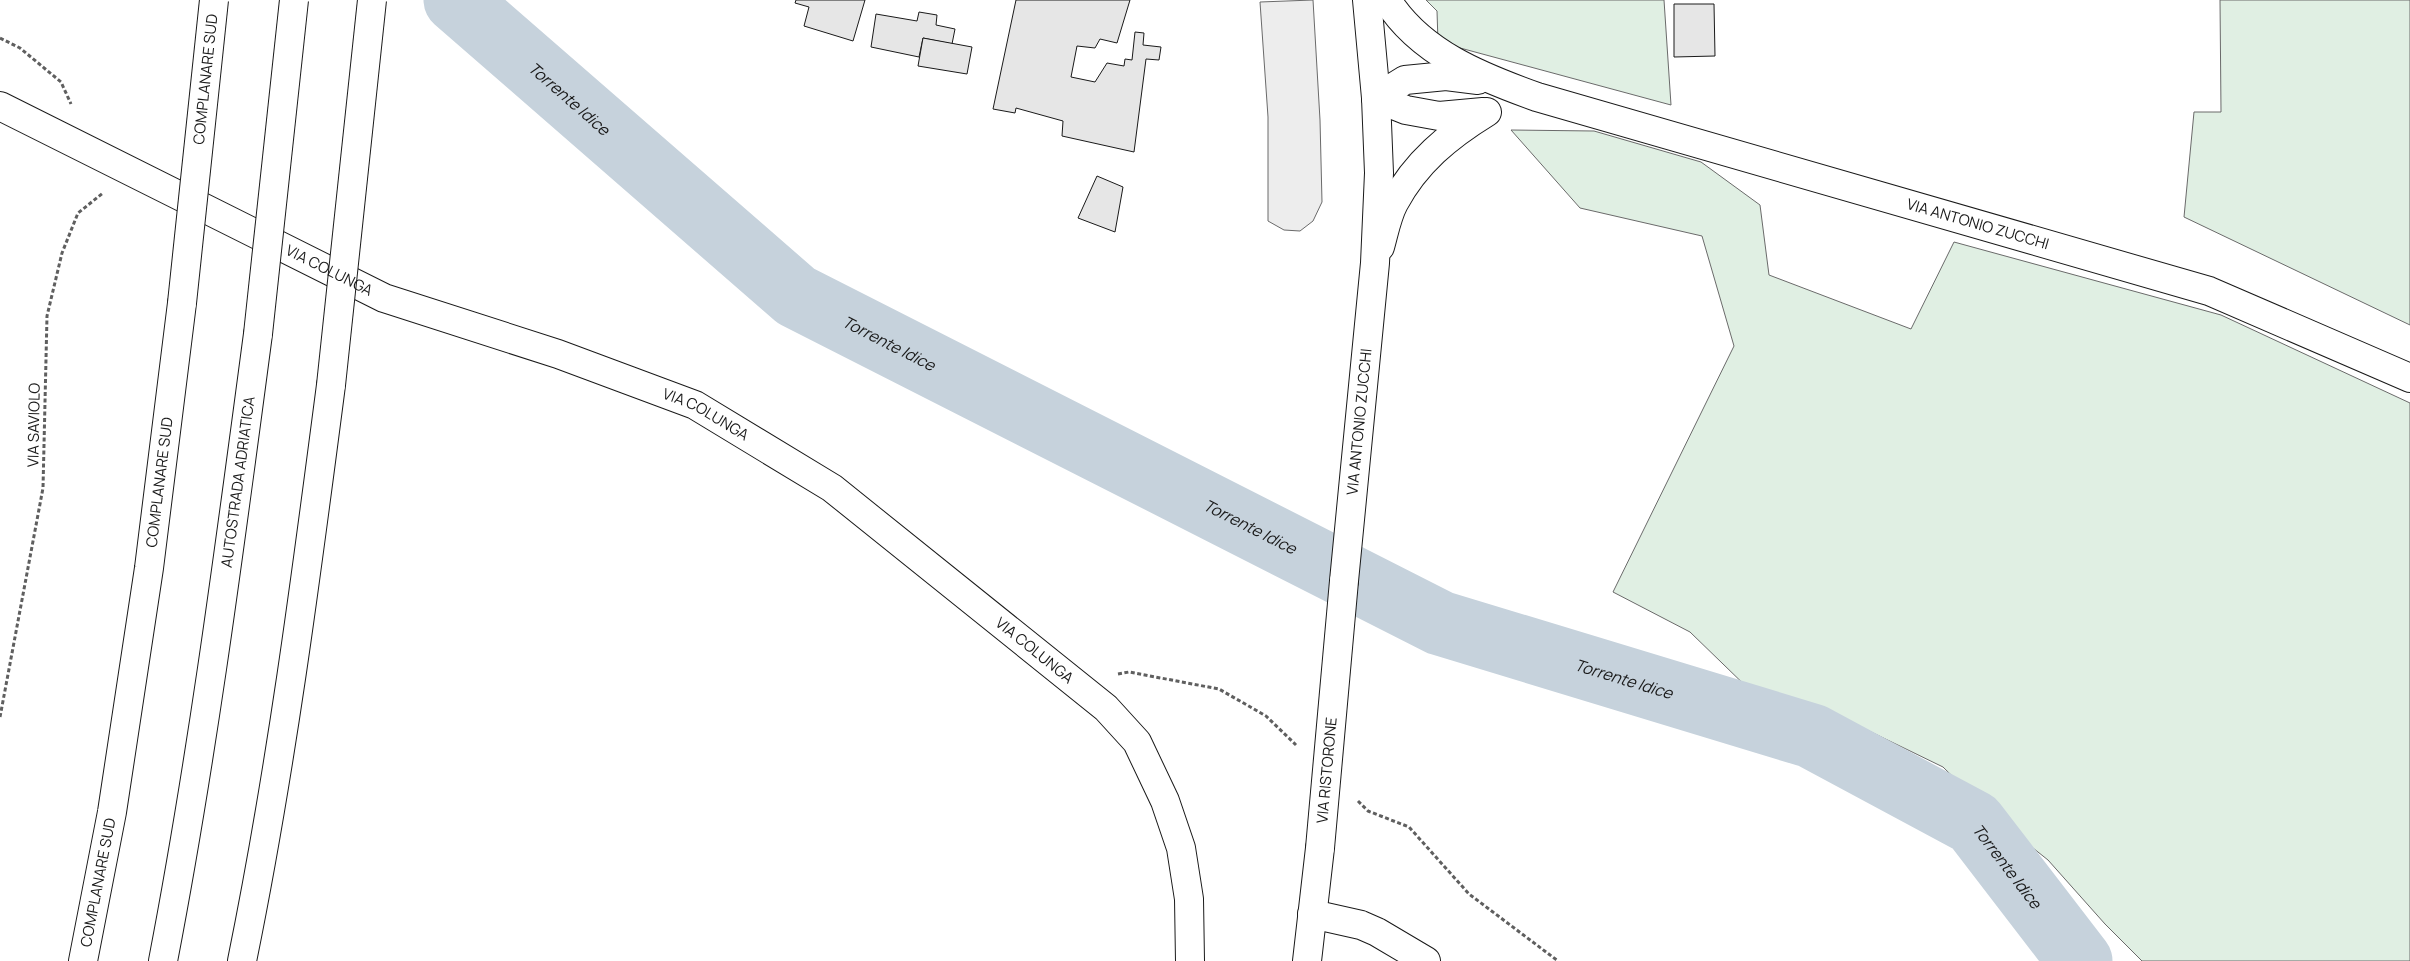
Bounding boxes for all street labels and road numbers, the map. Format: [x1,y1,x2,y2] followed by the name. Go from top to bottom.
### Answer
[188,13,222,146] street label: COMPLANARE SUD
[1904,193,2052,254] street label: VIA ANTONIO ZUCCHI
[282,240,377,301] street label: VIA COLUNGA
[1341,347,1377,496] street label: VIA ANTONIO ZUCCHI
[22,382,45,467] street label: VIA SAVIOLO
[660,383,753,446] street label: VIA COLUNGA
[216,394,260,569] street label: AUTOSTRADA ADRIATICA
[141,416,178,549] street label: COMPLANARE SUD
[991,612,1079,688] street label: VIA COLUNGA
[1311,716,1342,824] street label: VIA RISTORONE
[75,816,121,949] street label: COMPLANARE SUD

